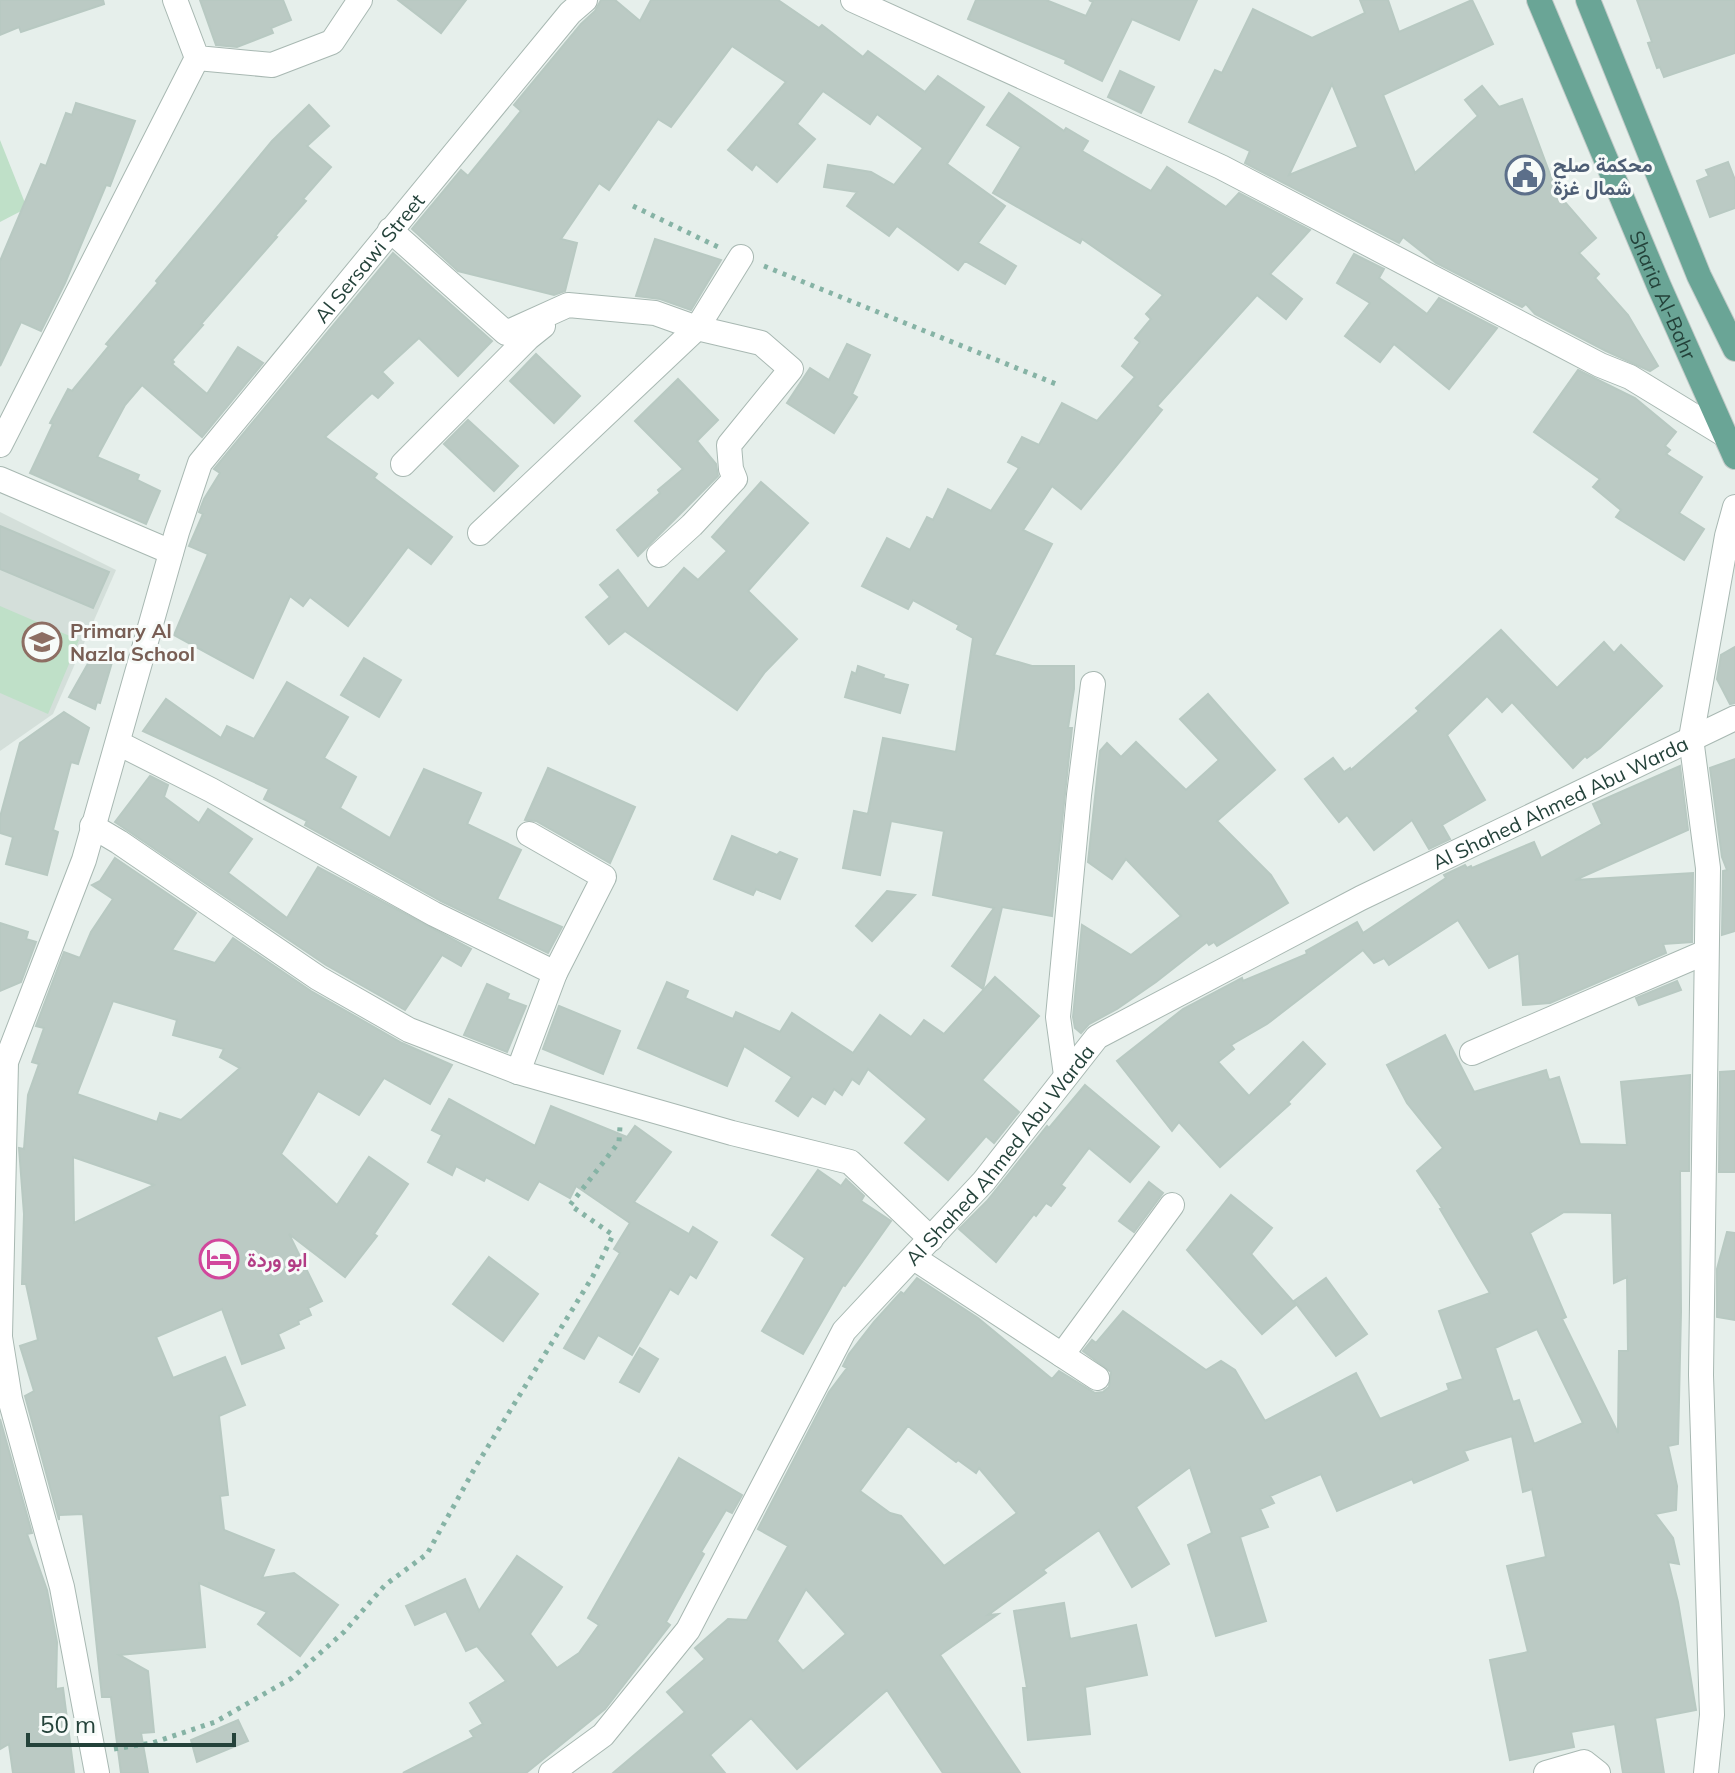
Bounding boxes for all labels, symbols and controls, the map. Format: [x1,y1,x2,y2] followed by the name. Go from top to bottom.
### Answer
[1553,152,1653,201] place label: محكمة صلح شمال غزة
[1504,154,1546,196] public building icon: محكمة صلح شمال غزة
[308,188,429,327] street label: Al Sersawi Street
[1625,227,1703,364] street label: Sharia Al-Bahr
[70,618,195,666] place label: Primary Al Nazla School
[21,621,63,663] school or university icon: Primary Al Nazla School
[1428,730,1692,874] street label: Al Shahed Ahmed Abu Warda
[900,1039,1099,1270] street label: Al Shahed Ahmed Abu Warda
[198,1238,240,1280] hotel icon: ابو وردة
[247,1247,307,1273] place label: ابو وردة
[28,1697,234,1747] scale bar
[40,1709,96,1739] text: 50 m

